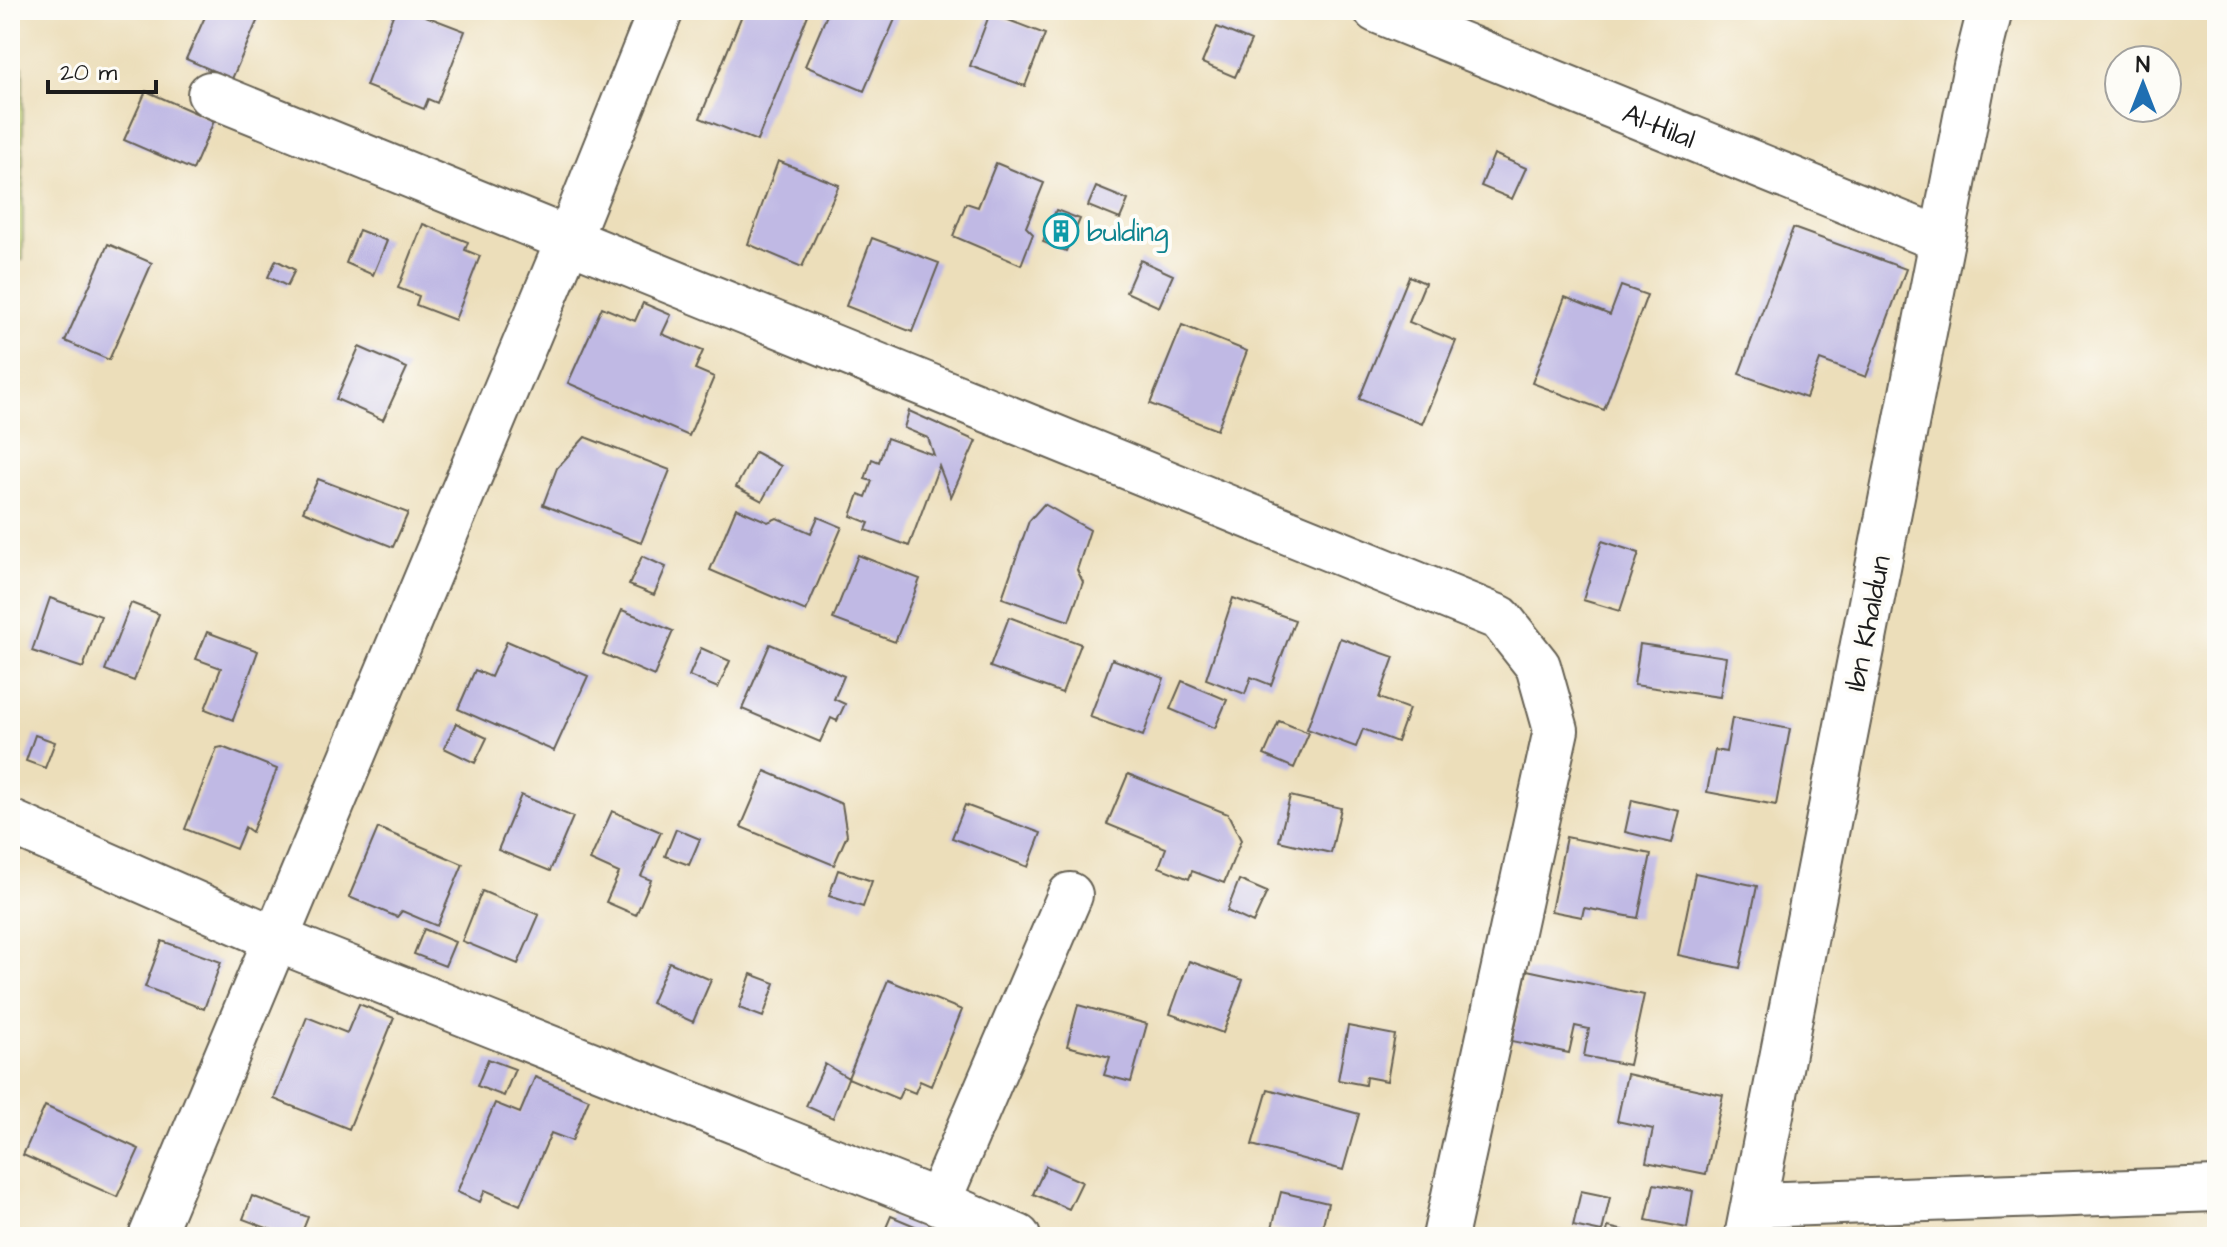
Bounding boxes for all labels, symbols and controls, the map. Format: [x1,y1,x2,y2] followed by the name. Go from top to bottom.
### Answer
[48,44,156,94] scale bar
[2103,44,2183,124] north arrow
[2136,50,2150,81] text: N
[60,56,117,90] text: 20 m
[1617,94,1701,159] street label: Al-Hilal
[1042,212,1080,250] building icon: bulding
[1087,213,1168,253] place label: bulding
[1836,552,1901,694] street label: Ibn Khaldun

